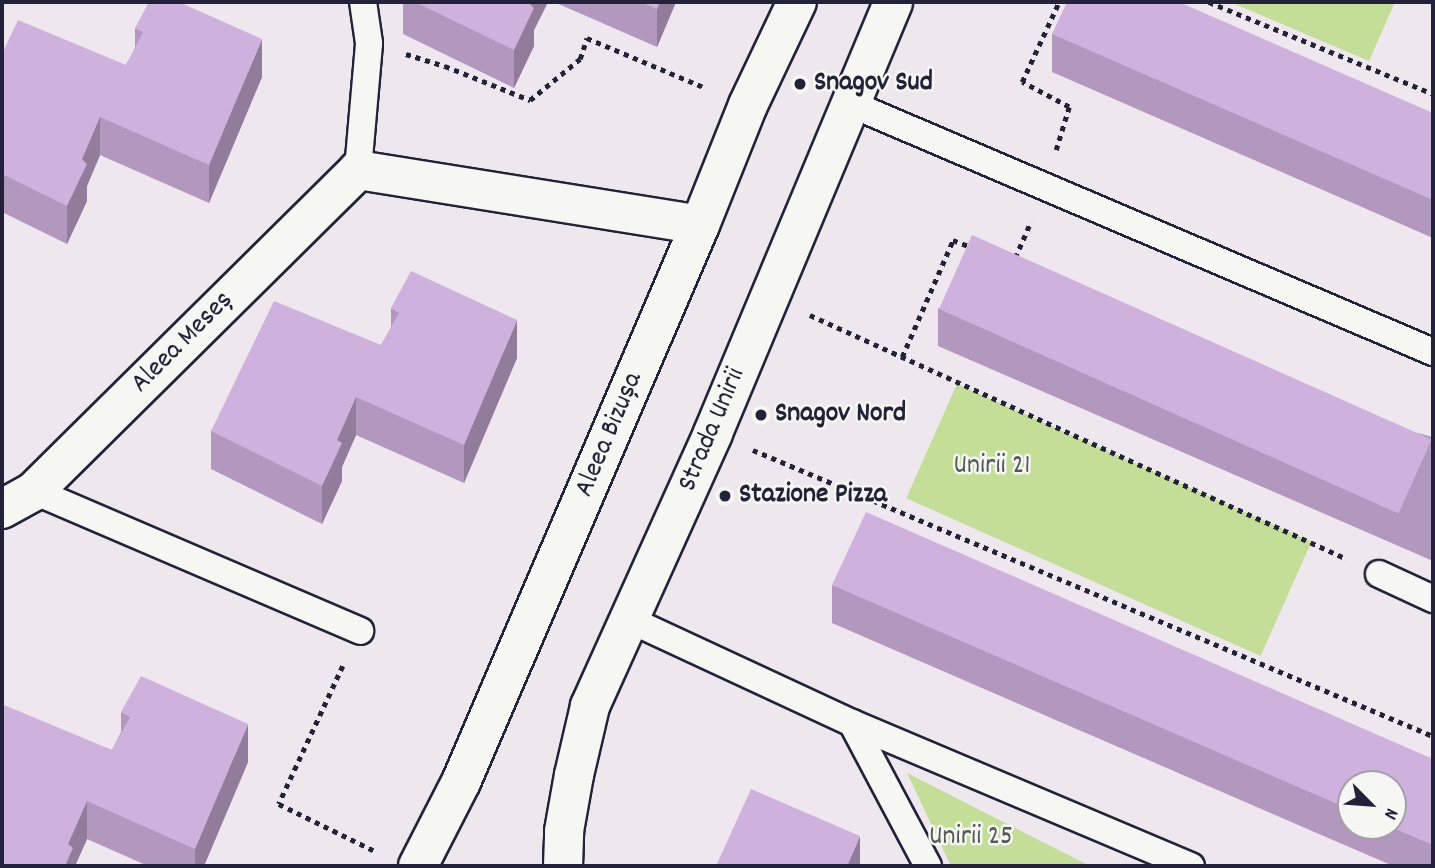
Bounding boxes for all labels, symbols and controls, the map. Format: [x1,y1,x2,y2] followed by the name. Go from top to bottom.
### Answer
[814,67,933,101] place label: Snagov Sud
[792,76,808,92] marker: Snagov Sud
[125,285,241,401] street label: Aleea Meseș
[672,363,754,497] street label: Strada Unirii
[569,368,651,502] street label: Aleea Bizușa
[775,398,906,432] place label: Snagov Nord
[753,407,769,423] marker: Snagov Nord
[954,450,1030,484] park label: Unirii 21
[739,479,887,513] place label: Stazione Pizza
[717,488,733,504] marker: Stazione Pizza
[1337,770,1407,840] north arrow
[1375,803,1404,823] text: N
[929,821,1013,855] park label: Unirii 25

